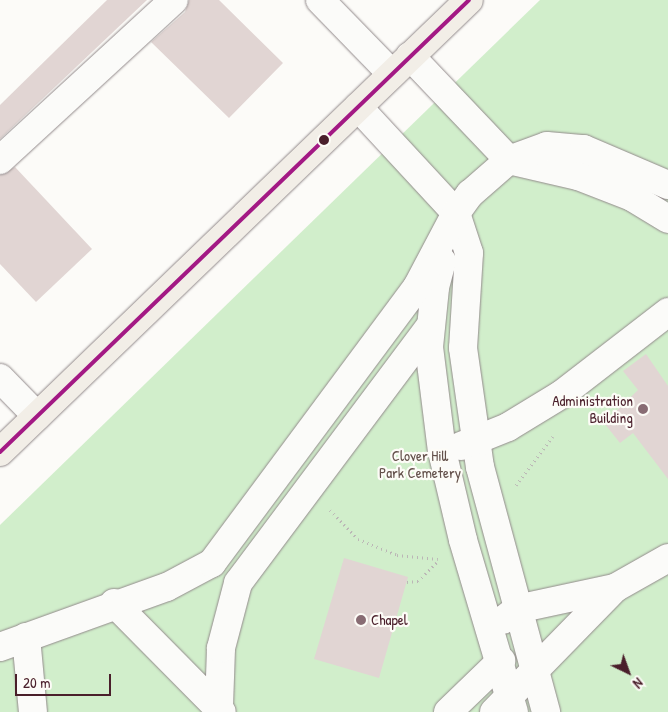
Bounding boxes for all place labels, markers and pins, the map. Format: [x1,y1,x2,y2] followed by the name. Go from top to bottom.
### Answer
[319,135,329,145] unlabelled marker
[552,391,633,426] place label: Administration Building
[637,403,649,415] marker: Administration Building
[371,611,408,629] place label: Chapel
[355,614,367,626] marker: Chapel

